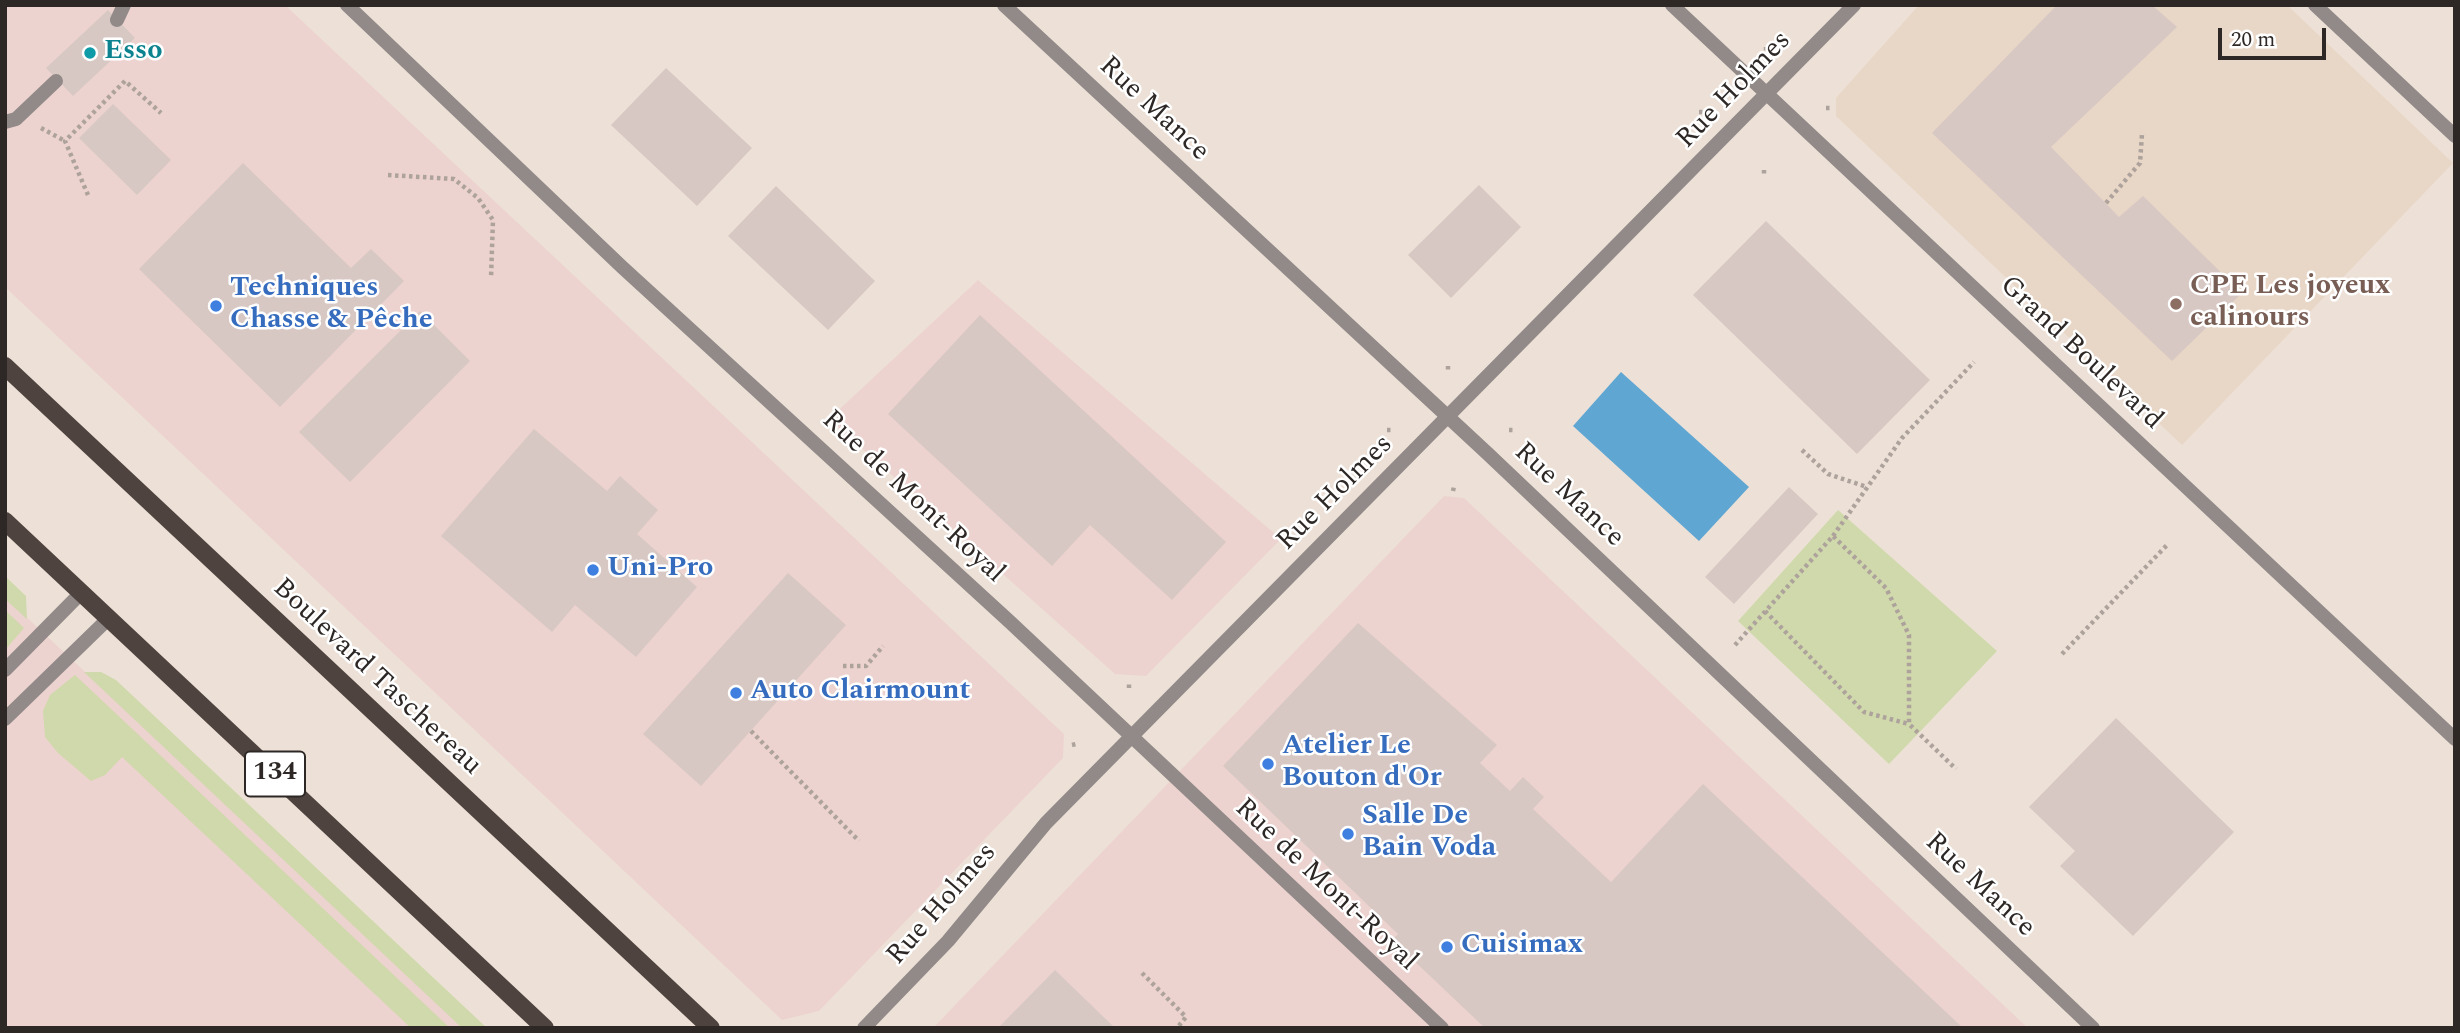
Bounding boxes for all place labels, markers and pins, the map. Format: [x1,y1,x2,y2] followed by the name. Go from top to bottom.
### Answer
[104,36,163,70] place label: Esso
[82,45,98,61] marker: Esso
[2190,271,2390,337] place label: CPE Les joyeux calinours
[230,273,433,339] place label: Techniques Chasse & Pêche
[2168,296,2184,312] marker: CPE Les joyeux calinours
[208,298,224,314] marker: Techniques Chasse & Pêche
[607,553,713,587] place label: Uni-Pro
[585,562,601,578] marker: Uni-Pro
[750,676,970,710] place label: Auto Clairmount
[728,685,744,701] marker: Auto Clairmount
[1282,731,1442,797] place label: Atelier Le Bouton d'Or
[1260,756,1276,772] marker: Atelier Le Bouton d'Or
[1362,801,1496,867] place label: Salle De Bain Voda
[1340,826,1356,842] marker: Salle De Bain Voda
[1461,930,1583,964] place label: Cuisimax
[1439,939,1455,955] marker: Cuisimax

